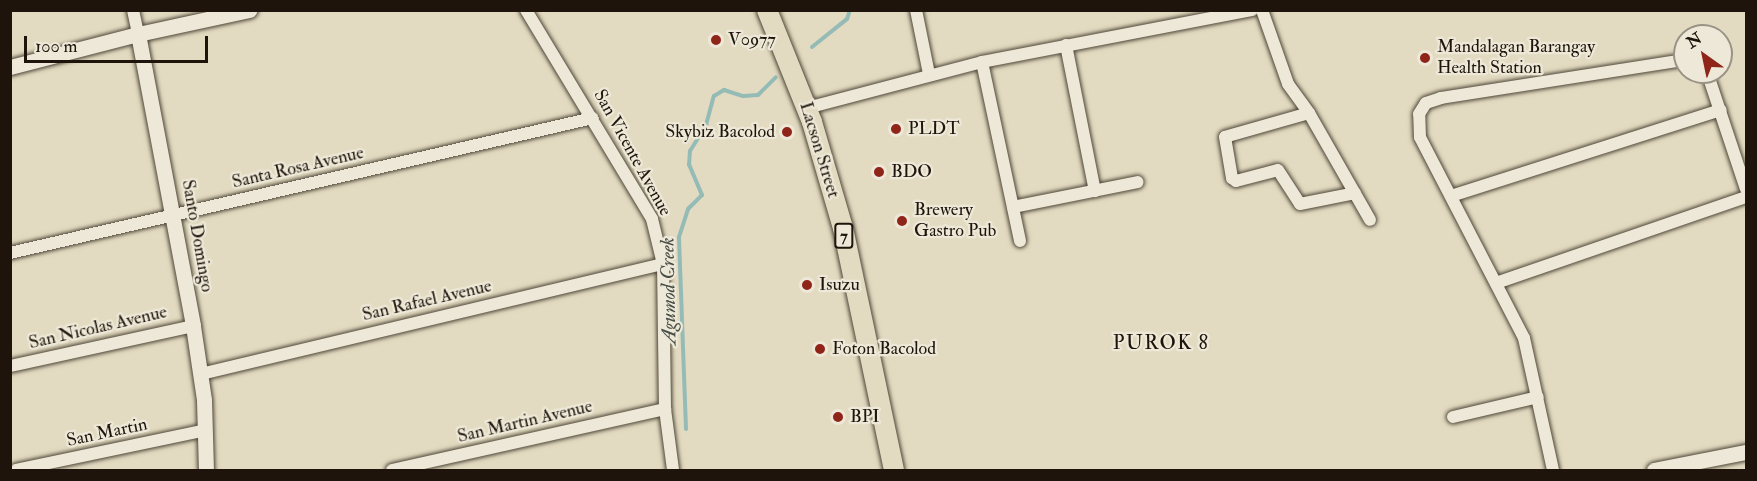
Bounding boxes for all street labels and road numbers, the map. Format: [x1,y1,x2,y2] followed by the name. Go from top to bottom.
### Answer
[588,86,676,220] street label: San Vicente Avenue
[794,100,844,200] street label: Lacson Street
[230,142,366,194] street label: Santa Rosa Avenue
[176,178,218,294] street label: Santo Domingo
[834,223,854,249] road number: 7
[360,276,494,326] street label: San Rafael Avenue
[27,302,169,354] street label: San Nicolas Avenue
[455,396,595,448] street label: San Martin Avenue
[65,414,149,452] street label: San Martin

